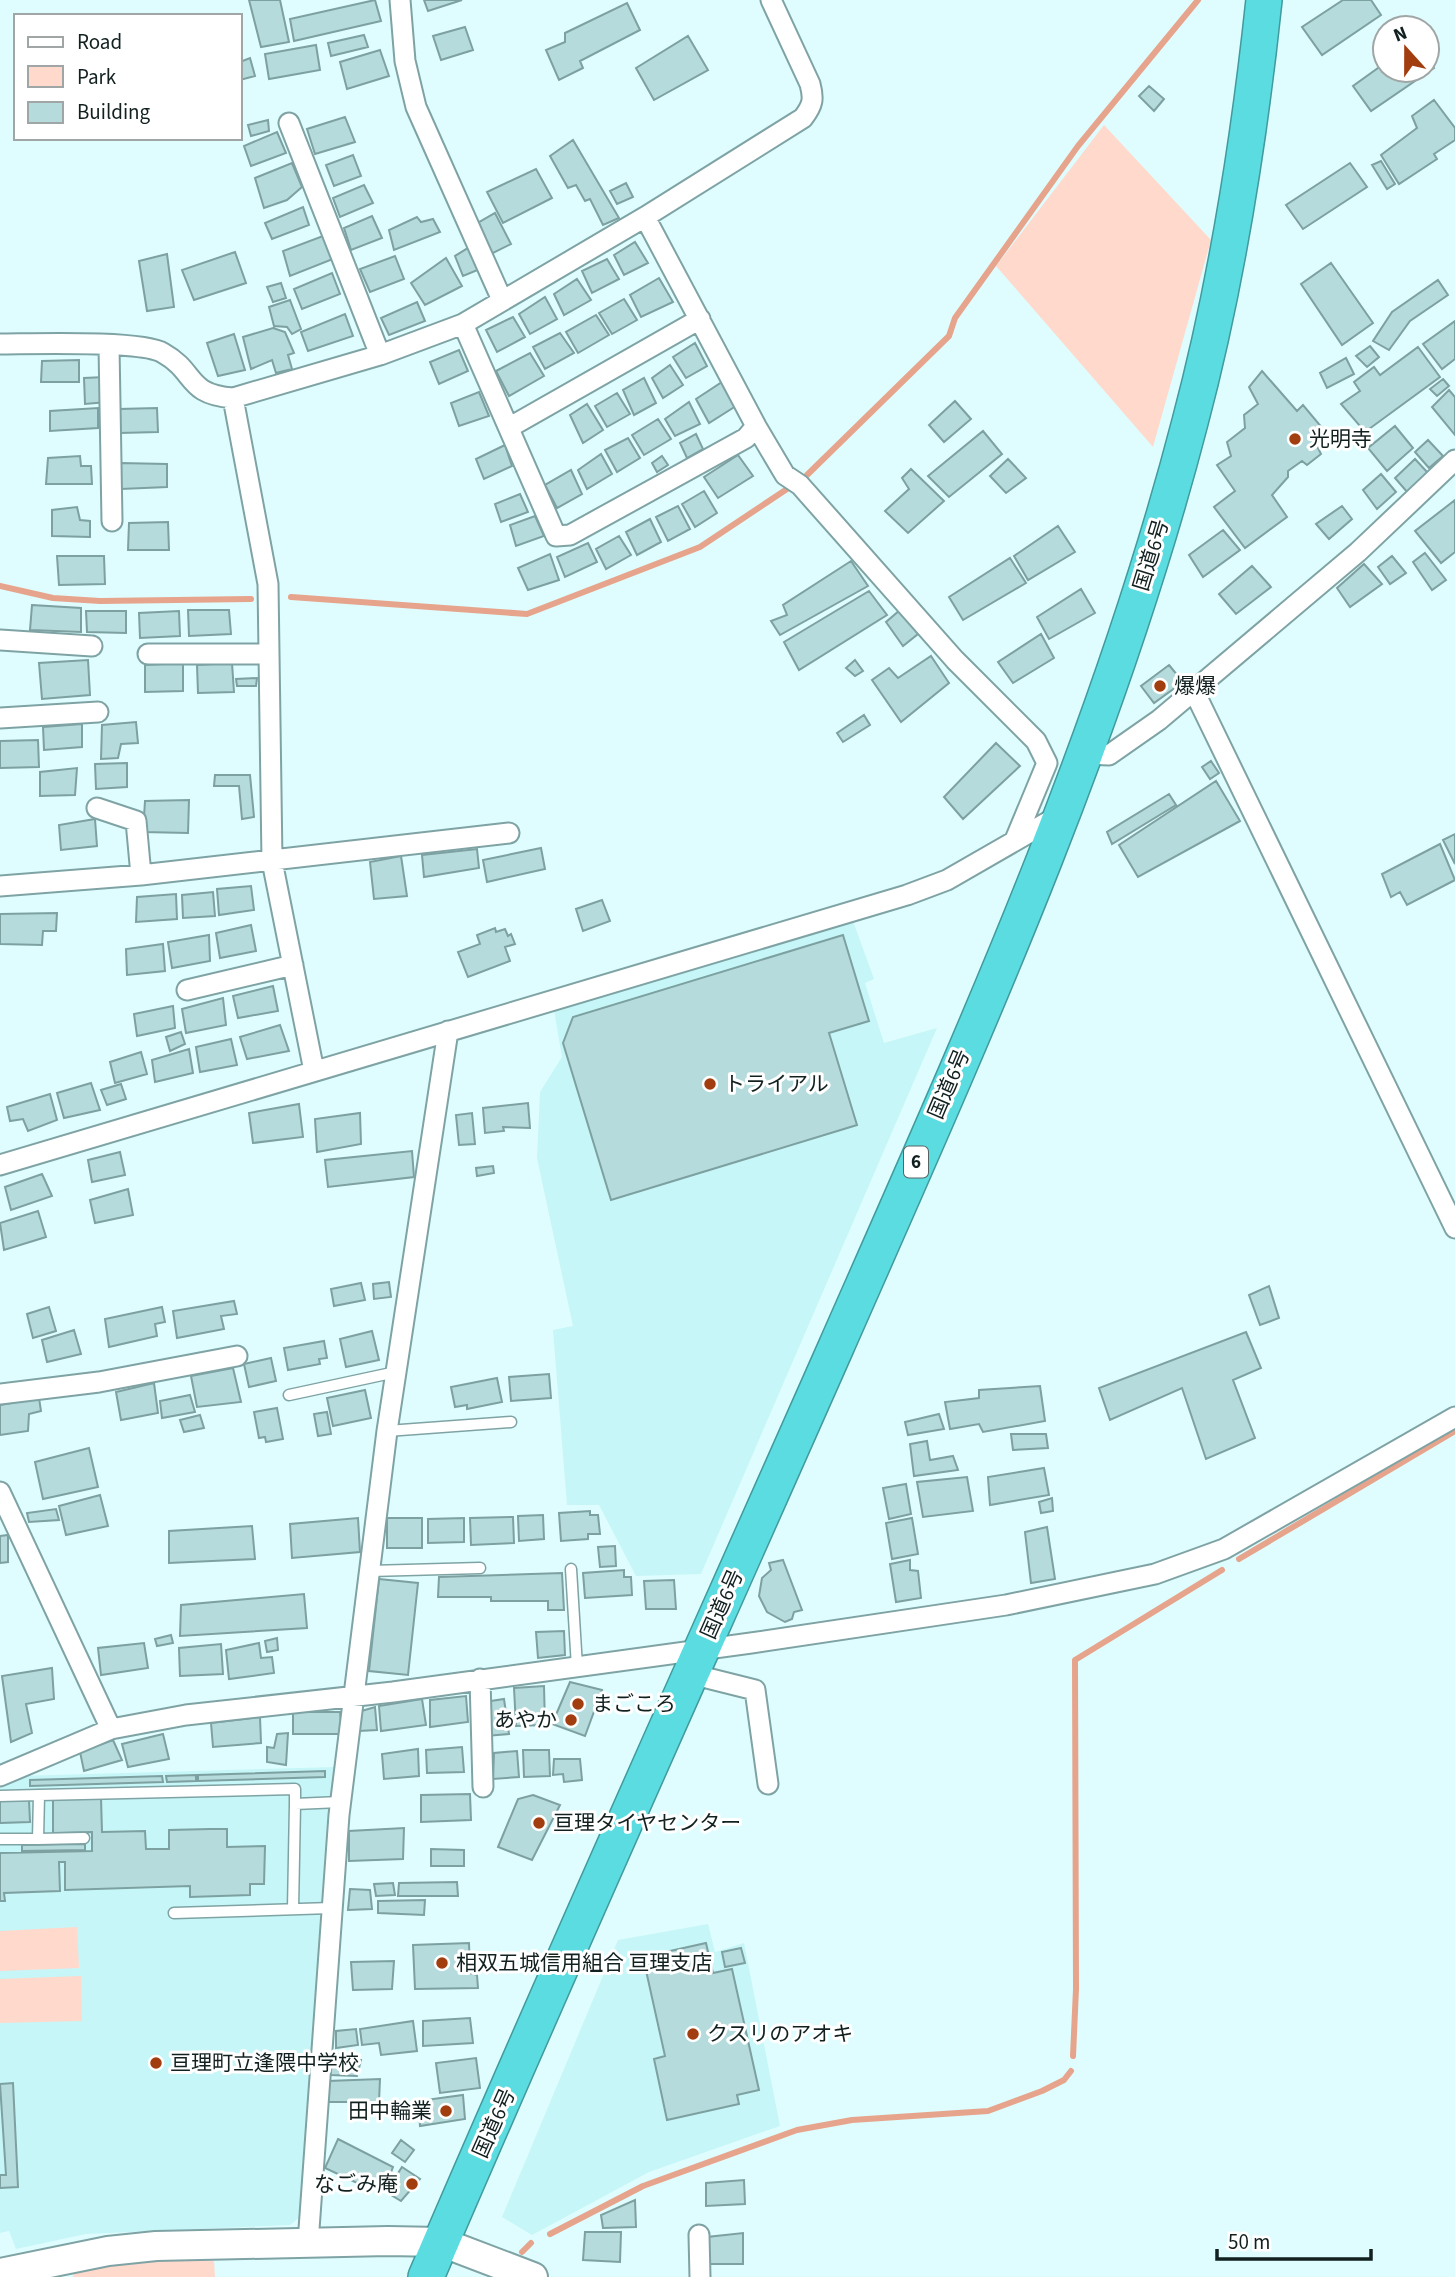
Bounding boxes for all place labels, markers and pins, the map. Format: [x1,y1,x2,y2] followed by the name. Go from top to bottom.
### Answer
[1309,424,1372,454] place label: 光明寺
[1287,431,1303,447] marker: 光明寺
[1174,671,1216,701] place label: 爆爆
[1152,678,1168,694] marker: 爆爆
[724,1069,829,1099] place label: トライアル
[702,1076,718,1092] marker: トライアル
[592,1689,676,1719] place label: まごころ
[570,1696,586,1712] marker: まごころ
[494,1705,557,1735] place label: あやか
[563,1712,579,1728] marker: あやか
[553,1808,741,1838] place label: 亘理タイヤセンター
[531,1815,547,1831] marker: 亘理タイヤセンター
[456,1948,712,1978] place label: 相双五城信用組合 亘理支店
[434,1955,450,1971] marker: 相双五城信用組合 亘理支店
[707,2019,853,2049] place label: クスリのアオキ
[685,2026,701,2042] marker: クスリのアオキ
[170,2048,359,2078] place label: 亘理町立逢隈中学校
[148,2055,164,2071] marker: 亘理町立逢隈中学校
[348,2096,432,2126] place label: 田中輪業
[438,2103,454,2119] marker: 田中輪業
[314,2169,398,2199] place label: なごみ庵
[404,2176,420,2192] marker: なごみ庵

